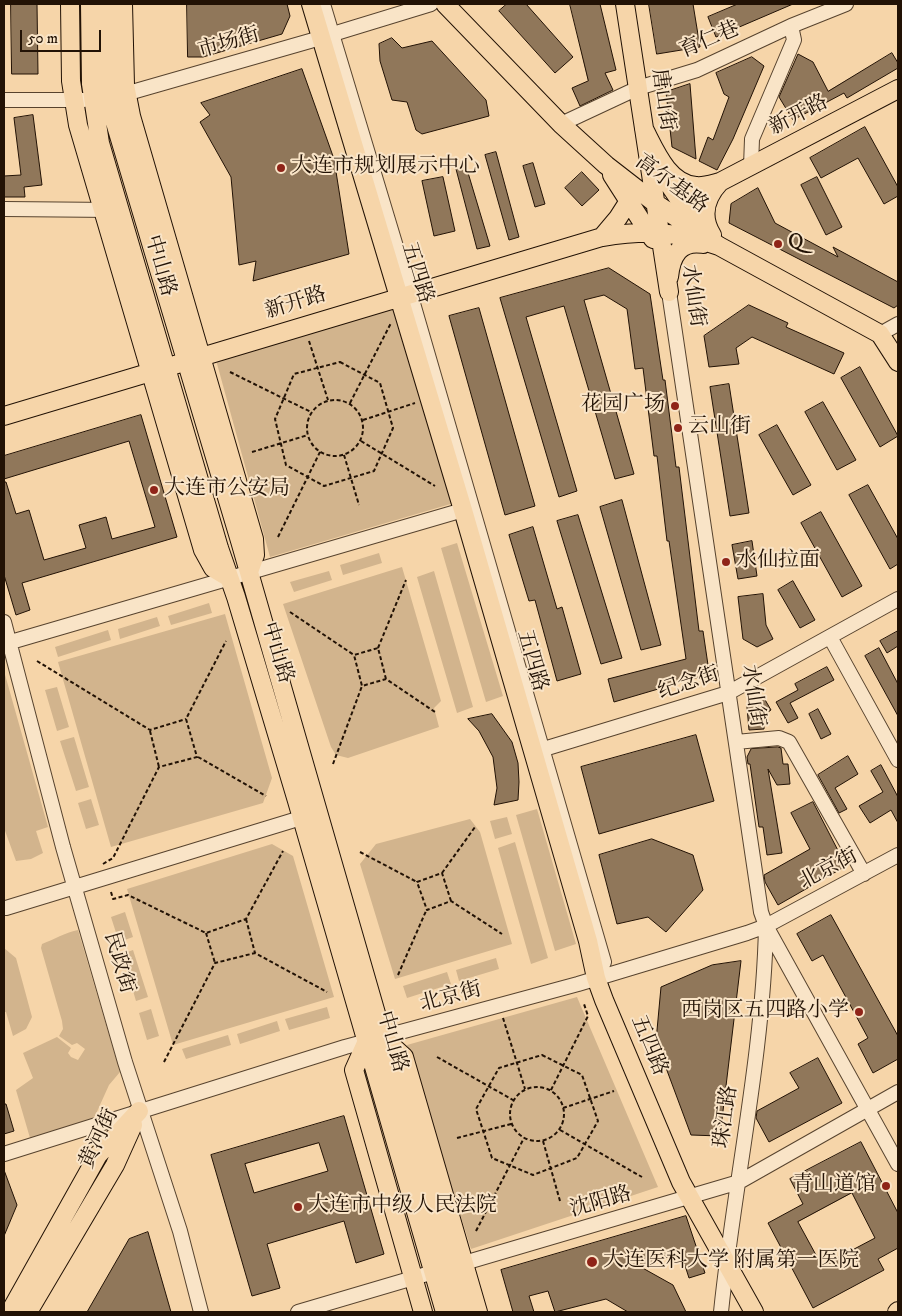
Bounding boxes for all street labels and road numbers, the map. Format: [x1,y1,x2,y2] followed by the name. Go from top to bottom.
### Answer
[676,17,744,65] street label: 育仁巷
[195,23,263,65] street label: 市场街
[645,67,679,133] street label: 唐山街
[765,90,833,142] street label: 新开路
[630,150,712,220] street label: 高尔基路
[138,232,180,300] street label: 中山路
[395,239,437,307] street label: 五四路
[675,263,709,329] street label: 水仙街
[262,283,330,325] street label: 新开路
[255,619,297,687] street label: 中山路
[510,627,552,695] street label: 五四路
[655,662,723,706] street label: 纪念街
[735,663,769,729] street label: 水仙街
[795,844,863,896] street label: 北京街
[97,929,139,997] street label: 民政街
[417,978,485,1018] street label: 北京街
[370,1008,412,1076] street label: 中山路
[624,1012,672,1080] street label: 五四路
[710,1084,744,1150] street label: 珠江路
[75,1105,125,1173] street label: 黄河街
[567,1182,635,1224] street label: 沈阳路

